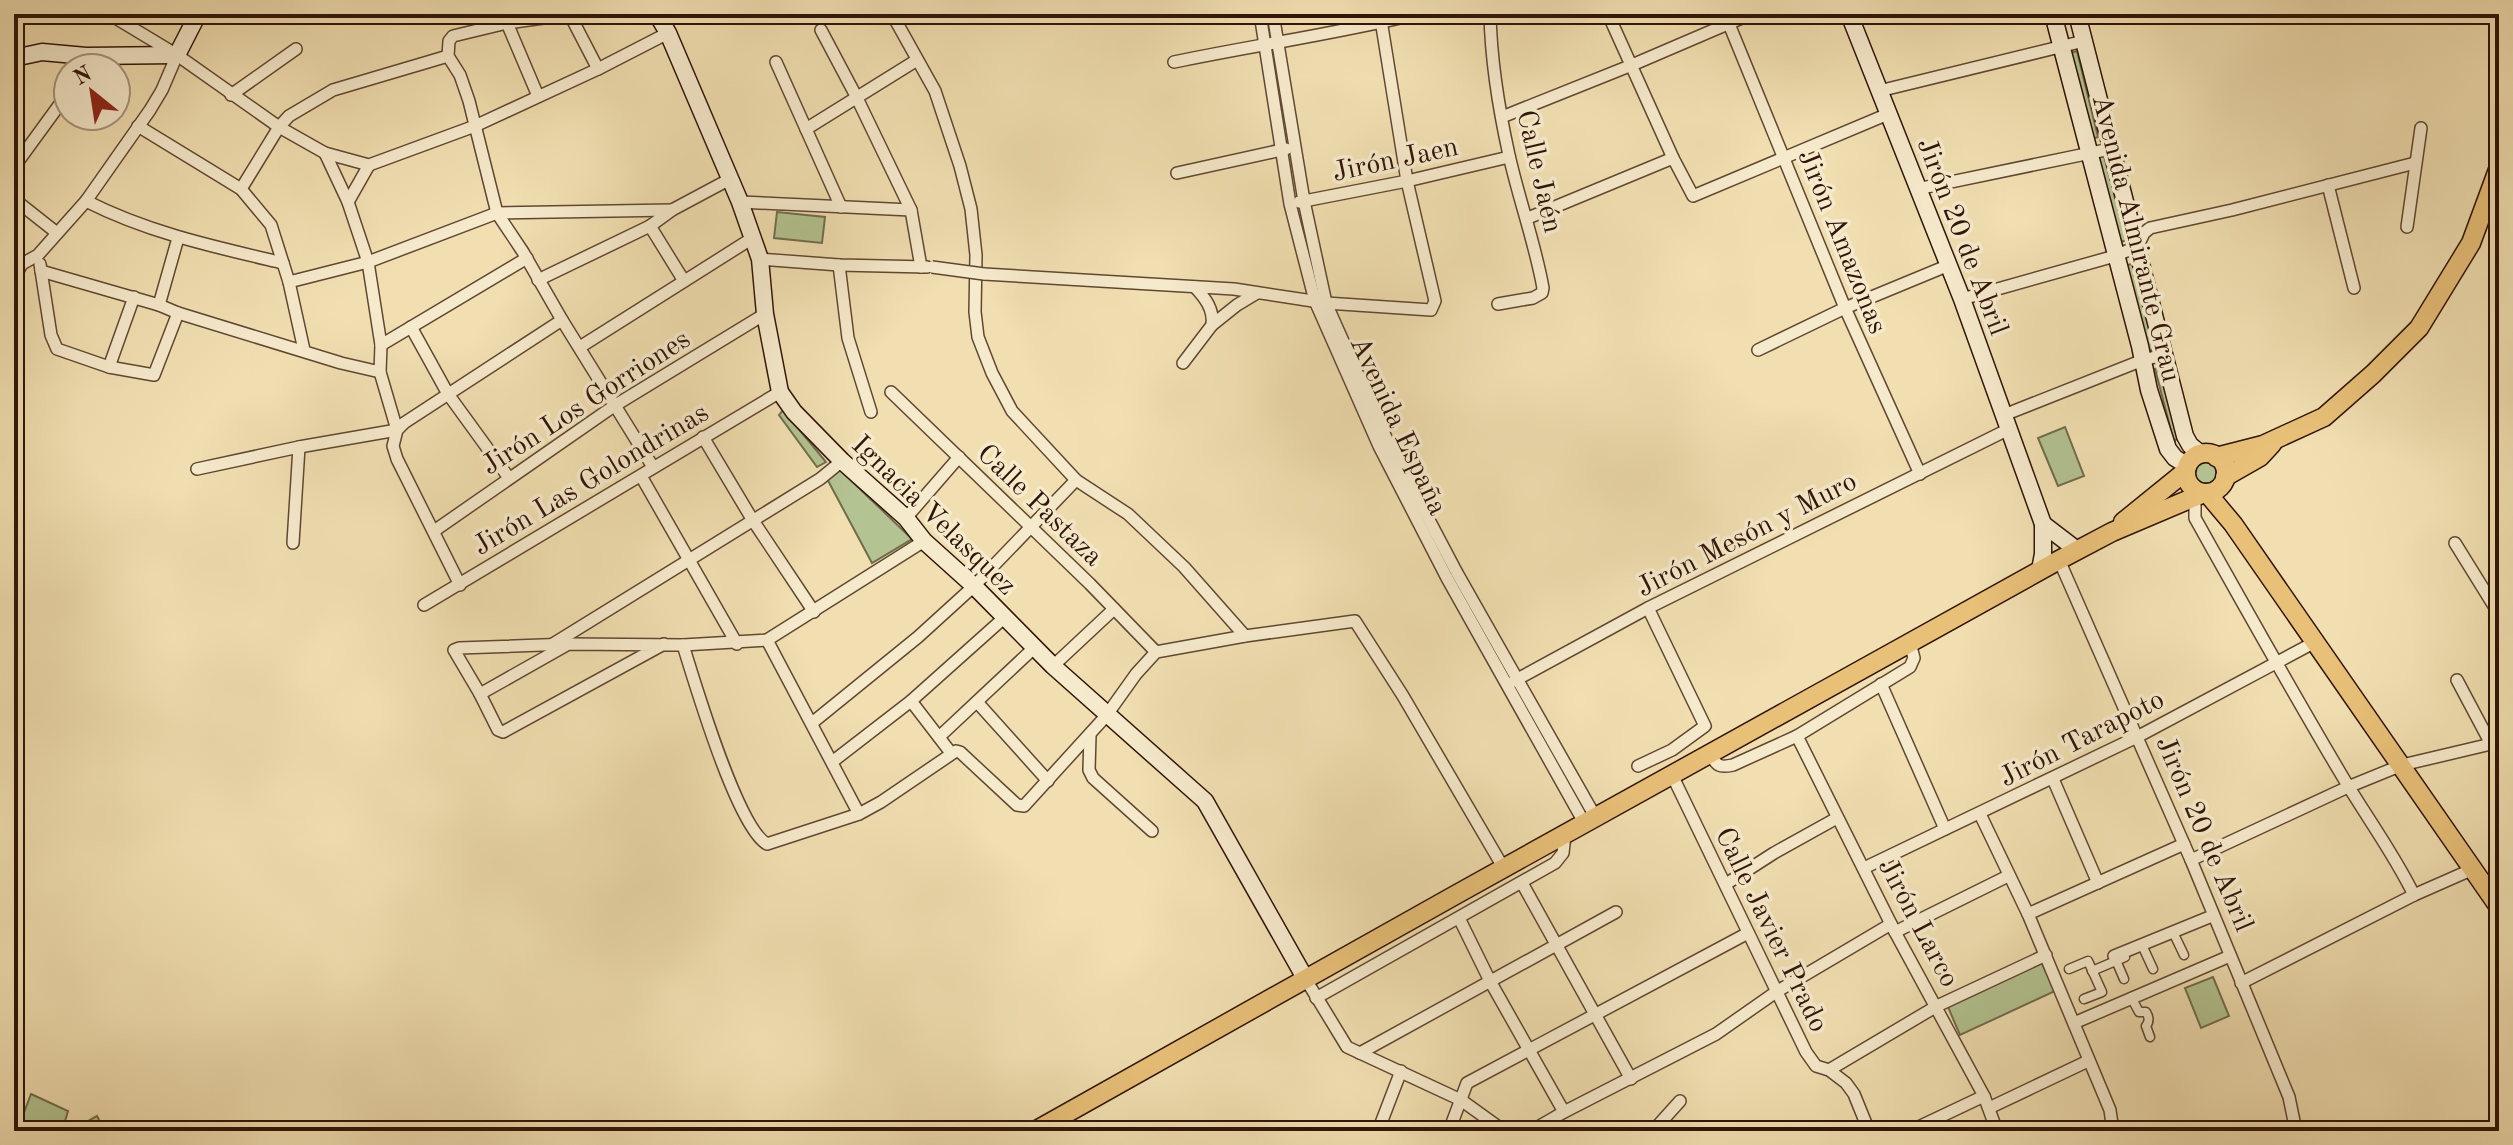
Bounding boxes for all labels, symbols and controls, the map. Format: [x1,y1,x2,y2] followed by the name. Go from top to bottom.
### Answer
[52,52,132,132] north arrow
[70,63,96,90] text: N
[2086,92,2184,385] street label: Avenida Almirante Grau
[1510,107,1566,236] street label: Calle Jaén
[1330,134,1461,188] street label: Jirón Jaen
[1911,134,2012,340] street label: Jirón 20 de Abril
[1792,146,1891,338] street label: Jirón Amazonas
[477,326,696,481] street label: Jirón Los Gorriones
[1344,333,1451,520] street label: Avenida España
[469,399,714,562] street label: Jirón Las Golondrinas
[845,431,1020,601] street label: Ignacia Velasquez
[971,440,1107,573] street label: Calle Pastaza
[1633,468,1862,603] street label: Jirón Mesón y Muro
[1995,686,2169,793] street label: Jirón Tarapoto
[2150,733,2257,936] street label: Jirón 20 de Abril
[1709,824,1832,1037] street label: Calle Javier Prado
[1872,855,1963,992] street label: Jirón Larco

